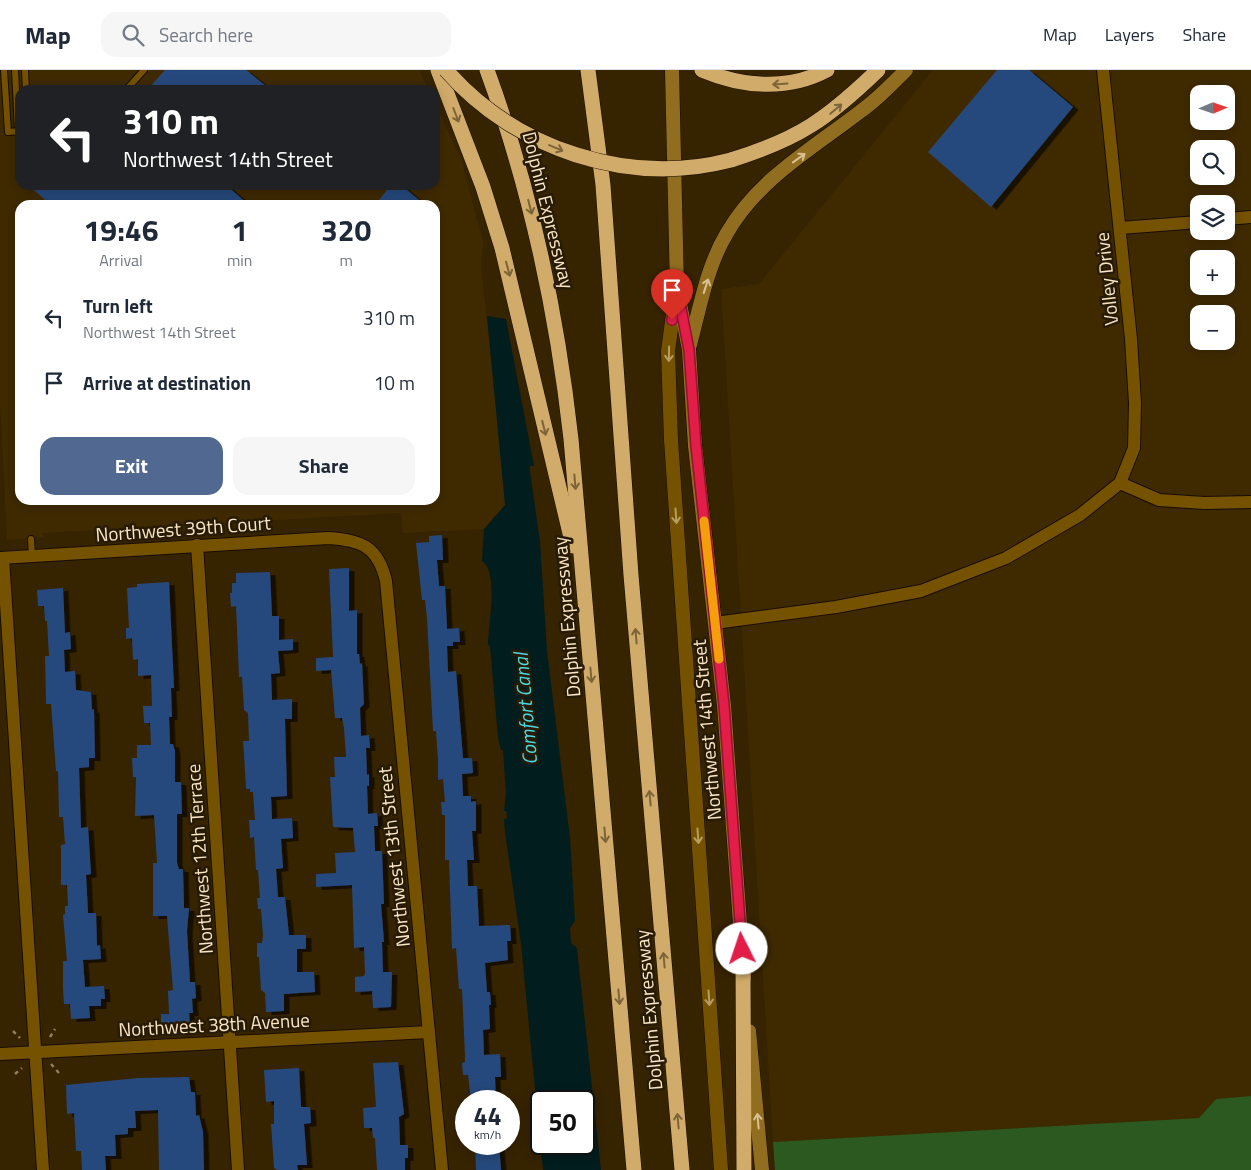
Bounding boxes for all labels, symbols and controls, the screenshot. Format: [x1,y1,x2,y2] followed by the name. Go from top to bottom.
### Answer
[101,12,451,57] search box
[25,17,71,53] text: Map
[159,20,253,49] text: Search here
[119,21,147,49] icon: search
[1043,21,1077,48] text: Map
[1105,21,1154,48] text: Layers
[1182,21,1226,48] text: Share
[773,79,789,88] one-way arrow
[1190,85,1235,130] north arrow
[1190,85,1235,350] map controls
[123,94,219,148] text: 310 m
[830,103,843,114] one-way arrow
[40,105,105,170] icon: left
[452,107,461,122] one-way arrow
[515,128,583,292] street label: Dolphin Expressway
[1190,140,1235,185] button: search
[123,142,333,176] text: Northwest 14th Street
[548,144,563,153] one-way arrow
[792,152,805,163] one-way arrow
[1190,195,1235,240] button: layers
[526,198,535,214] one-way arrow
[84,207,158,253] text: 19:46
[231,207,248,253] text: 1
[321,207,371,253] text: 320
[1087,231,1125,327] street label: Volley Drive
[99,248,143,272] text: Arrival
[227,248,252,272] text: min
[340,248,353,272] text: m
[1190,250,1235,295] button: +
[504,261,514,277] one-way arrow
[651,269,693,320] pin
[658,276,686,304] icon: arrive
[701,278,711,294] one-way arrow
[83,291,153,320] text: Turn left
[363,303,415,332] text: 310 m
[40,304,68,332] icon: left
[1190,305,1235,350] button: −
[83,320,236,344] text: Northwest 14th Street
[664,346,673,362] one-way arrow
[83,368,251,397] text: Arrive at destination
[374,368,415,397] text: 10 m
[40,369,68,397] icon: arrive
[540,419,549,435] one-way arrow
[40,437,223,495] button: Exit
[233,437,415,495] button: Share
[570,474,579,490] one-way arrow
[94,507,272,549] street label: Northwest 39th Court
[672,508,681,524] one-way arrow
[545,535,587,699] street label: Dolphin Expressway
[632,628,641,644] one-way arrow
[684,638,728,821] street label: Northwest 14th Street
[504,649,545,766] water label: Comfort Canal
[586,667,596,683] one-way arrow
[178,763,220,955] street label: Northwest 12th Terrace
[369,765,417,949] street label: Northwest 13th Street
[645,790,655,806] one-way arrow
[600,826,610,842] one-way arrow
[693,827,703,843] one-way arrow
[715,922,767,974] position arrow
[627,928,669,1092] street label: Dolphin Expressway
[659,952,669,968] one-way arrow
[614,988,623,1004] one-way arrow
[705,989,714,1005] one-way arrow
[118,1005,310,1043] street label: Northwest 38th Avenue
[530,1090,595,1155] speed limit sign: 50
[473,1097,502,1135] text: 44
[673,1114,682,1130] one-way arrow
[753,1114,763,1130] one-way arrow
[474,1125,501,1144] text: km/h

